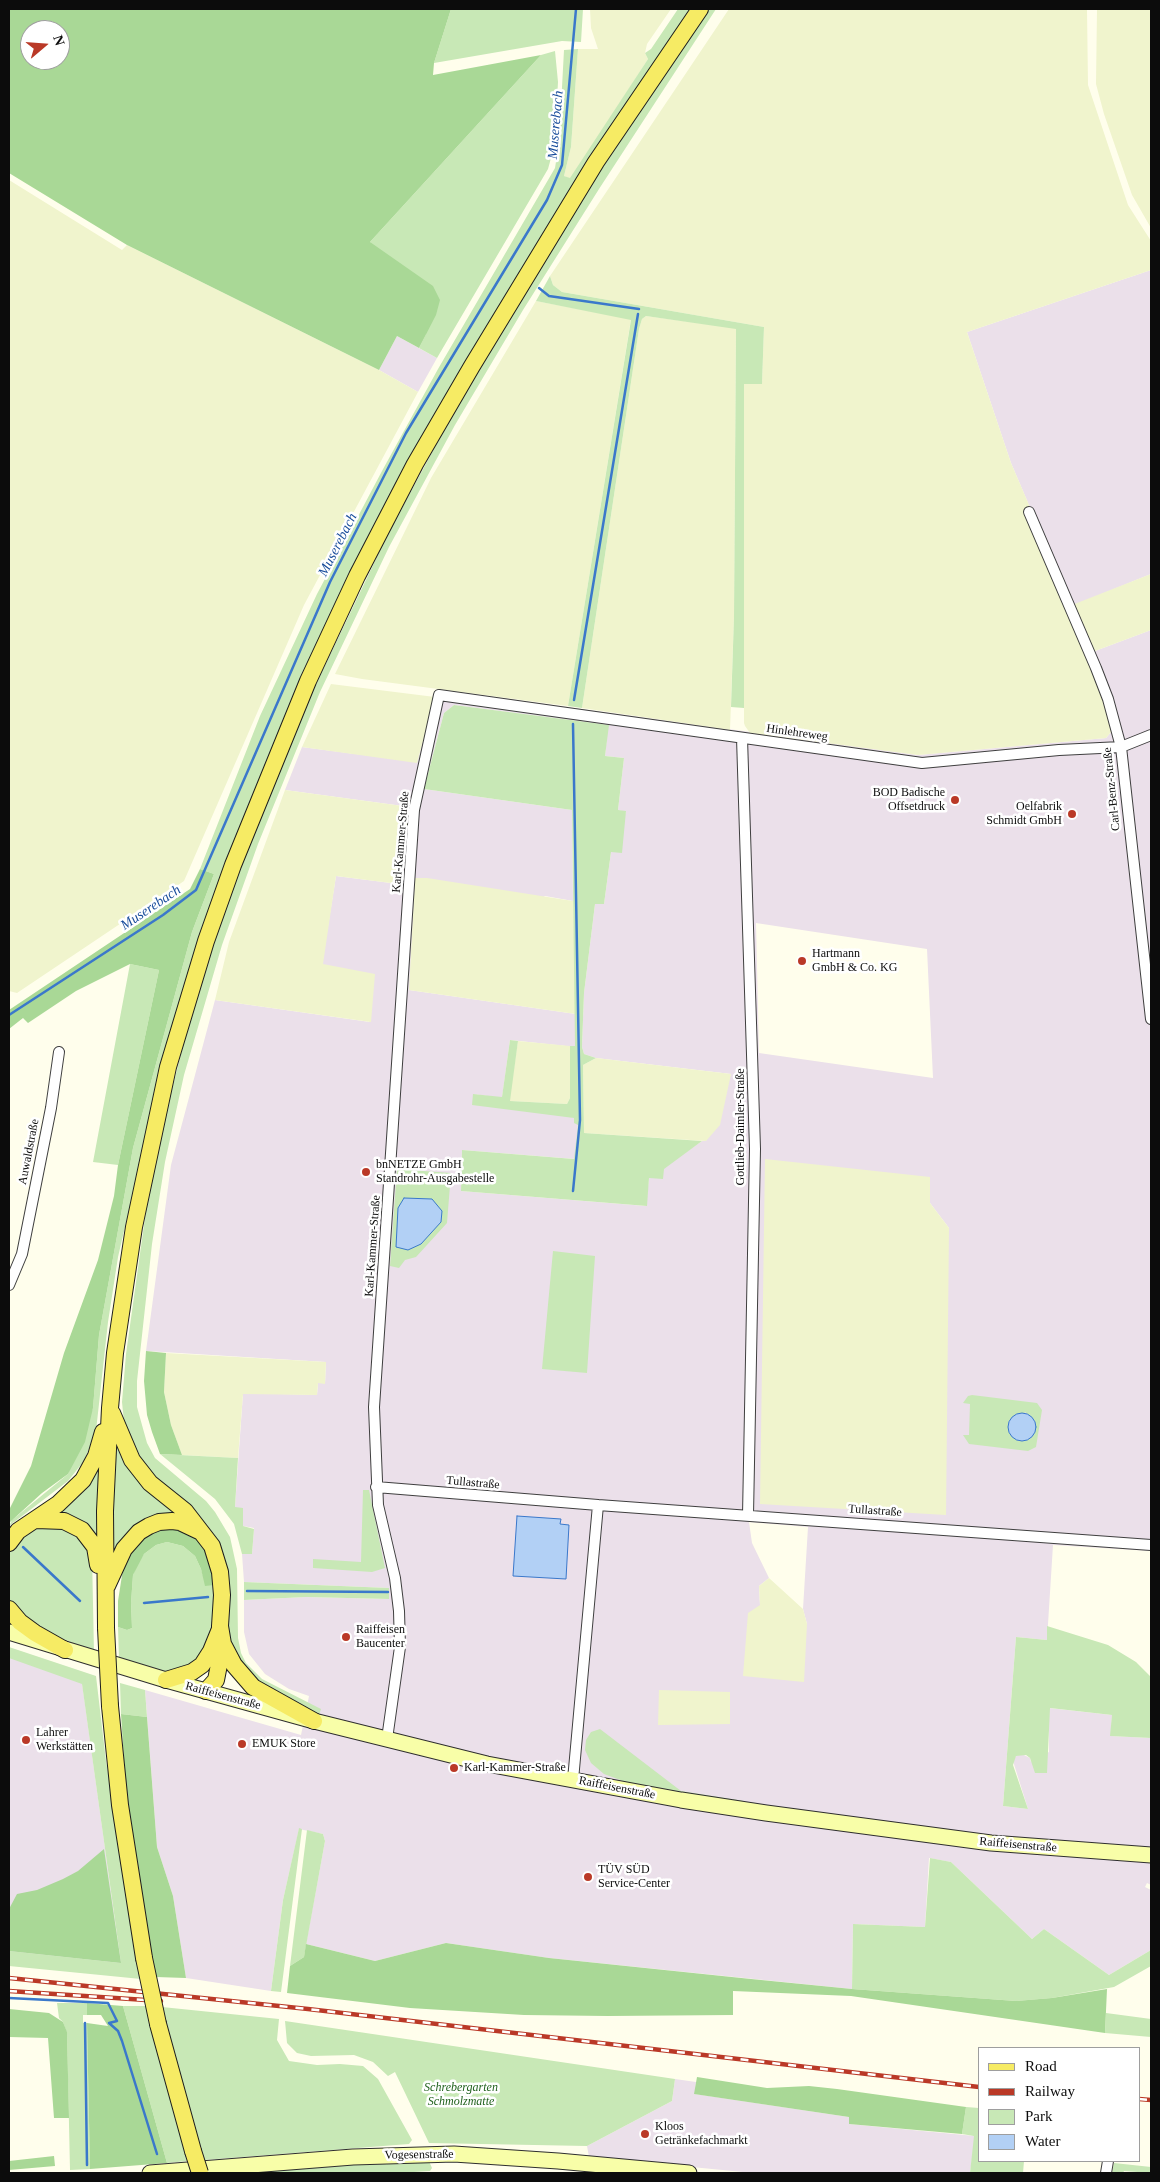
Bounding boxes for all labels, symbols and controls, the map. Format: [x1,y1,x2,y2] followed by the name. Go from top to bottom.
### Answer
[20,20,70,70] north arrow
[50,33,67,48] text: N
[545,90,567,160] water label: Muserebach
[315,511,361,579] water label: Muserebach
[765,722,829,744] street label: Hinlehreweg
[1100,746,1124,832] street label: Carl-Benz-Straße
[873,786,945,814] place label: BOD Badische Offsetdruck
[389,791,413,893] street label: Karl-Kammer-Straße
[949,794,961,806] marker: BOD Badische Offsetdruck
[986,800,1062,828] place label: Oelfabrik Schmidt GmbH
[1066,808,1078,820] marker: Oelfabrik Schmidt GmbH
[118,882,184,934] water label: Muserebach
[812,947,897,975] place label: Hartmann GmbH & Co. KG
[796,955,808,967] marker: Hartmann GmbH & Co. KG
[734,1068,748,1186] street label: Gottlieb-Daimler-Straße
[16,1118,42,1186] street label: Auwaldstraße
[376,1158,494,1186] place label: bnNETZE GmbH Standrohr-Ausgabestelle
[360,1166,372,1178] marker: bnNETZE GmbH Standrohr-Ausgabestelle
[362,1195,384,1297] street label: Karl-Kammer-Straße
[446,1473,500,1493] street label: Tullastraße
[848,1502,902,1520] street label: Tullastraße
[356,1623,405,1651] place label: Raiffeisen Baucenter
[340,1631,352,1643] marker: Raiffeisen Baucenter
[184,1679,262,1713] street label: Raiffeisenstraße
[36,1726,93,1754] place label: Lahrer Werkstätten
[20,1734,32,1746] marker: Lahrer Werkstätten
[252,1737,316,1751] place label: EMUK Store
[236,1738,248,1750] marker: EMUK Store
[464,1761,566,1775] place label: Karl-Kammer-Straße
[448,1762,460,1774] marker: Karl-Kammer-Straße
[577,1774,657,1802] street label: Raiffeisenstraße
[979,1834,1057,1856] street label: Raiffeisenstraße
[598,1863,670,1891] place label: TÜV SÜD Service-Center
[582,1871,594,1883] marker: TÜV SÜD Service-Center
[978,2047,1140,2162] legend
[1025,2058,1057,2074] text: Road
[424,2081,498,2109] park label: Schrebergarten Schmolzmatte
[1025,2083,1075,2099] text: Railway
[1025,2108,1053,2124] text: Park
[655,2120,748,2148] place label: Kloos Getränkefachmarkt
[639,2128,651,2140] marker: Kloos Getränkefachmarkt
[1025,2133,1060,2149] text: Water
[384,2147,454,2163] street label: Vogesenstraße

